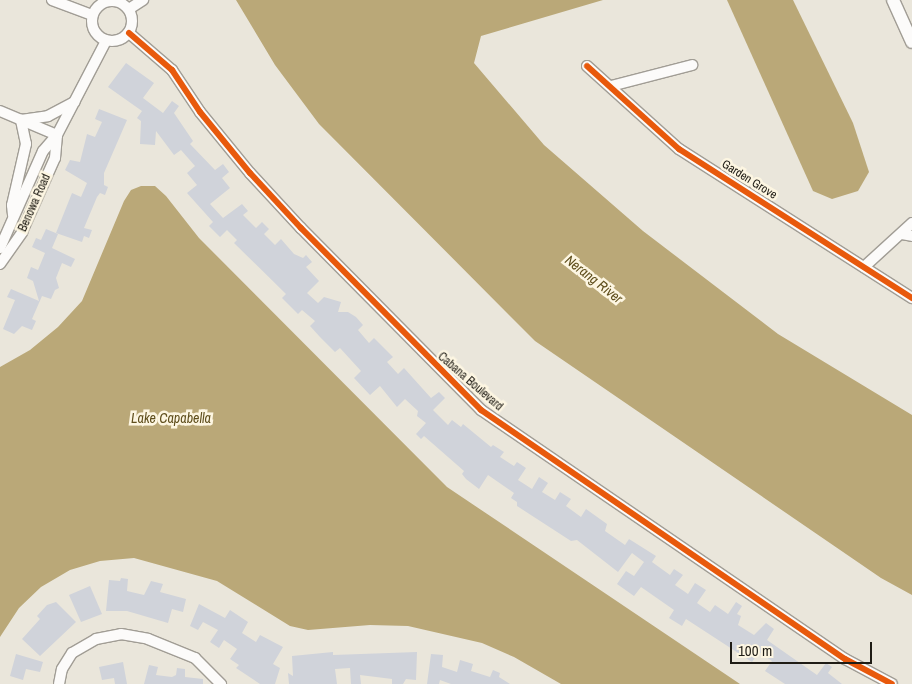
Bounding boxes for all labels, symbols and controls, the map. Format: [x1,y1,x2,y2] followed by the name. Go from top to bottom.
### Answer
[719,157,779,203] street label: Garden Grove
[16,172,54,234] street label: Benowa Road
[562,251,626,307] water label: Nerang River
[435,350,505,414] street label: Cabana Boulevard
[131,410,211,426] water label: Lake Capabella
[732,632,874,664] scale bar
[738,640,772,661] text: 100 m

